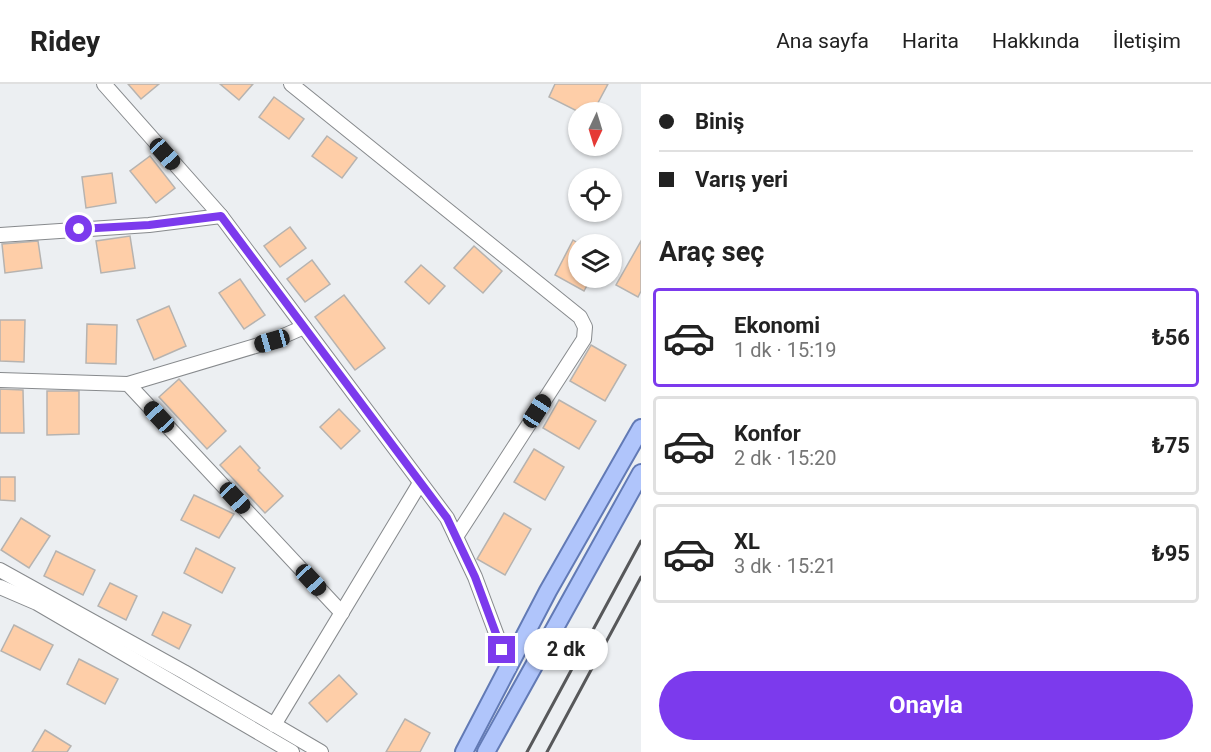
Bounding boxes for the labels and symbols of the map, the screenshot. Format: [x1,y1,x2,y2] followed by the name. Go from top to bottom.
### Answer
[568,102,622,156] north arrow
[146,135,184,173] car
[65,215,92,242] route start
[252,327,292,355] car
[520,391,554,431] car
[140,398,178,436] car
[216,479,254,517] car
[292,561,330,599] car
[523,629,607,671] callout: 2 dk
[488,636,515,663] route end

